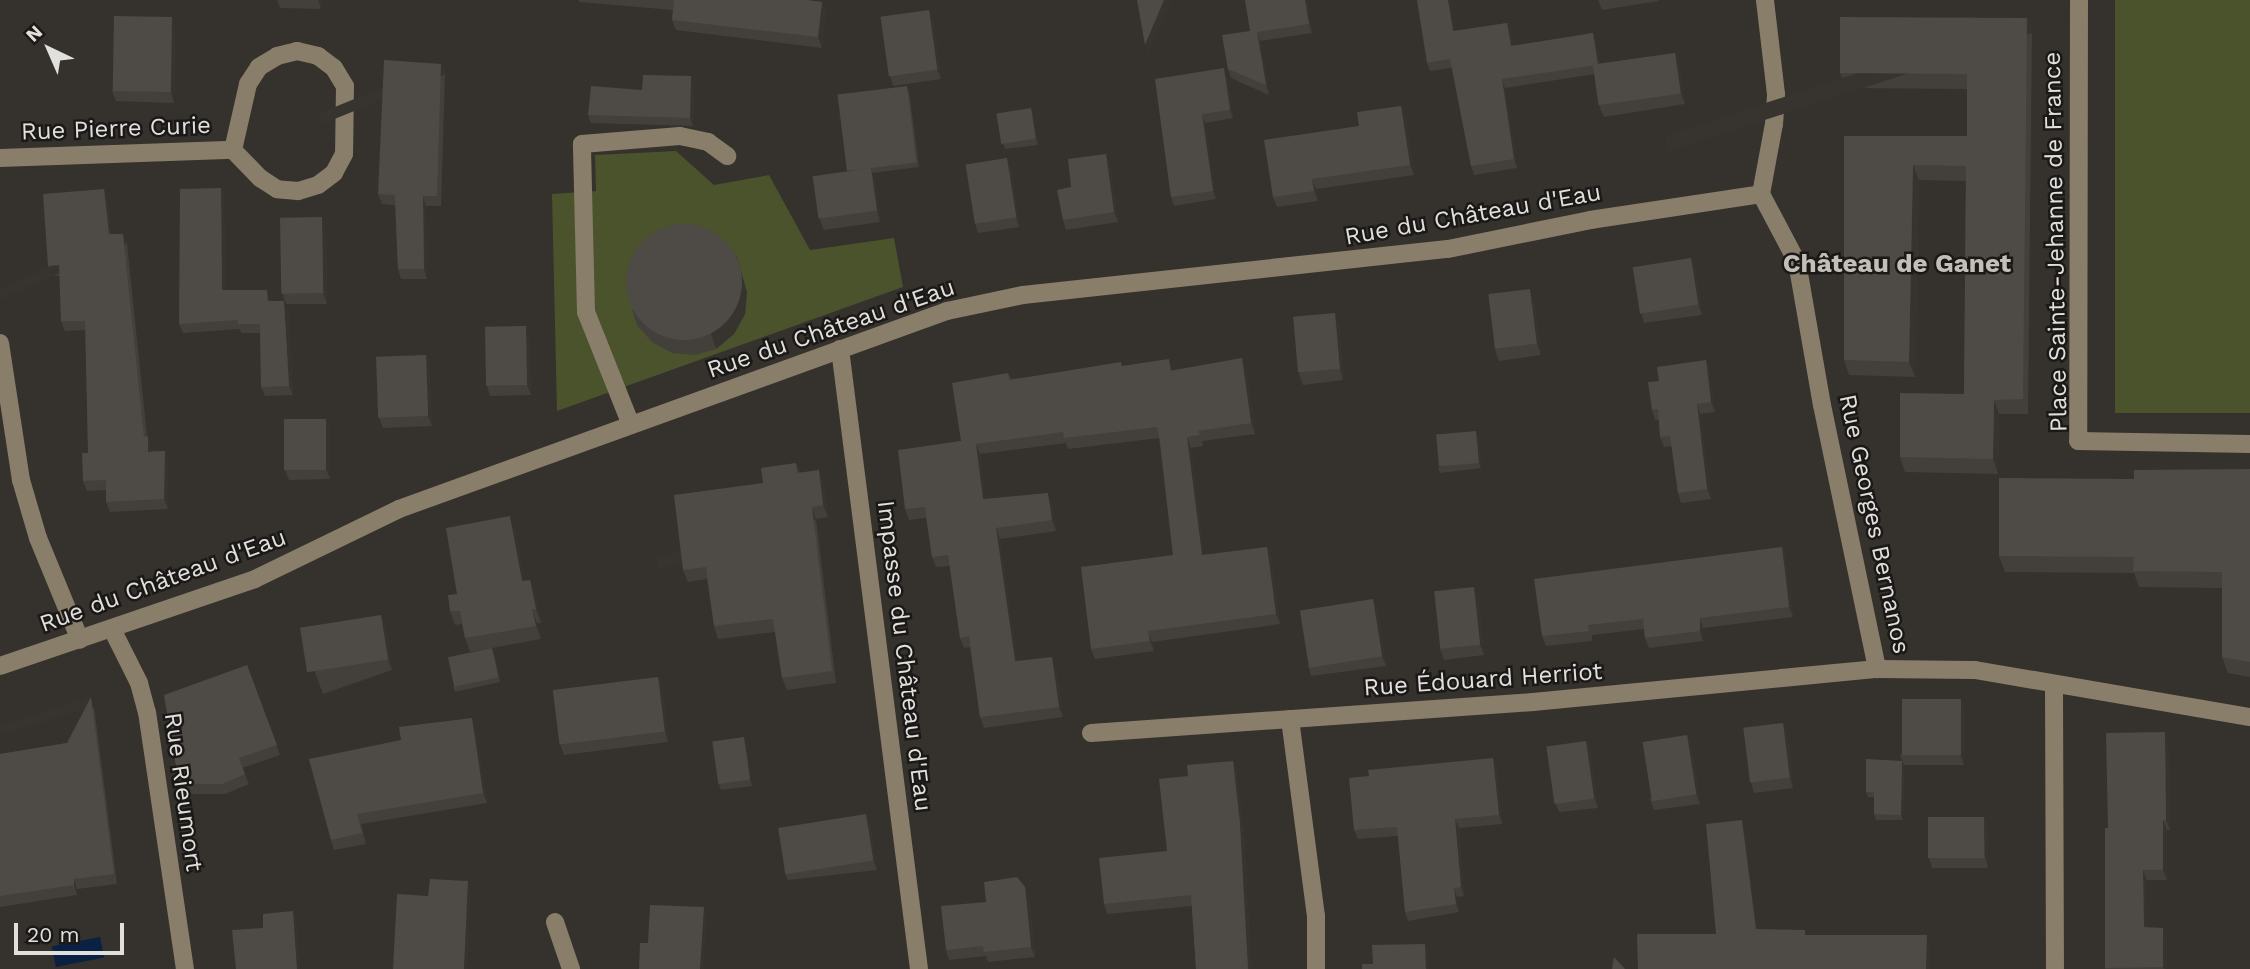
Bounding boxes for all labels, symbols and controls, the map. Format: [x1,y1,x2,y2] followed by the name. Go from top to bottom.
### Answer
[14,14,84,84] north arrow
[21,20,47,47] text: N
[2038,52,2074,432] street label: Place Sainte-Jehanne de France
[21,111,211,147] street label: Rue Pierre Curie
[1343,178,1603,252] street label: Rue du Château d'Eau
[1783,248,2011,280] district label: Château de Ganet
[703,273,959,385] street label: Rue du Château d'Eau
[1832,392,1916,656] street label: Rue Georges Bernanos
[871,499,937,813] street label: Impasse du Château d'Eau
[36,523,290,639] street label: Rue du Château d'Eau
[1363,657,1603,703] street label: Rue Édouard Herriot
[158,711,208,873] street label: Rue Rieumort
[18,909,128,953] scale bar
[27,922,79,947] text: 20 m

